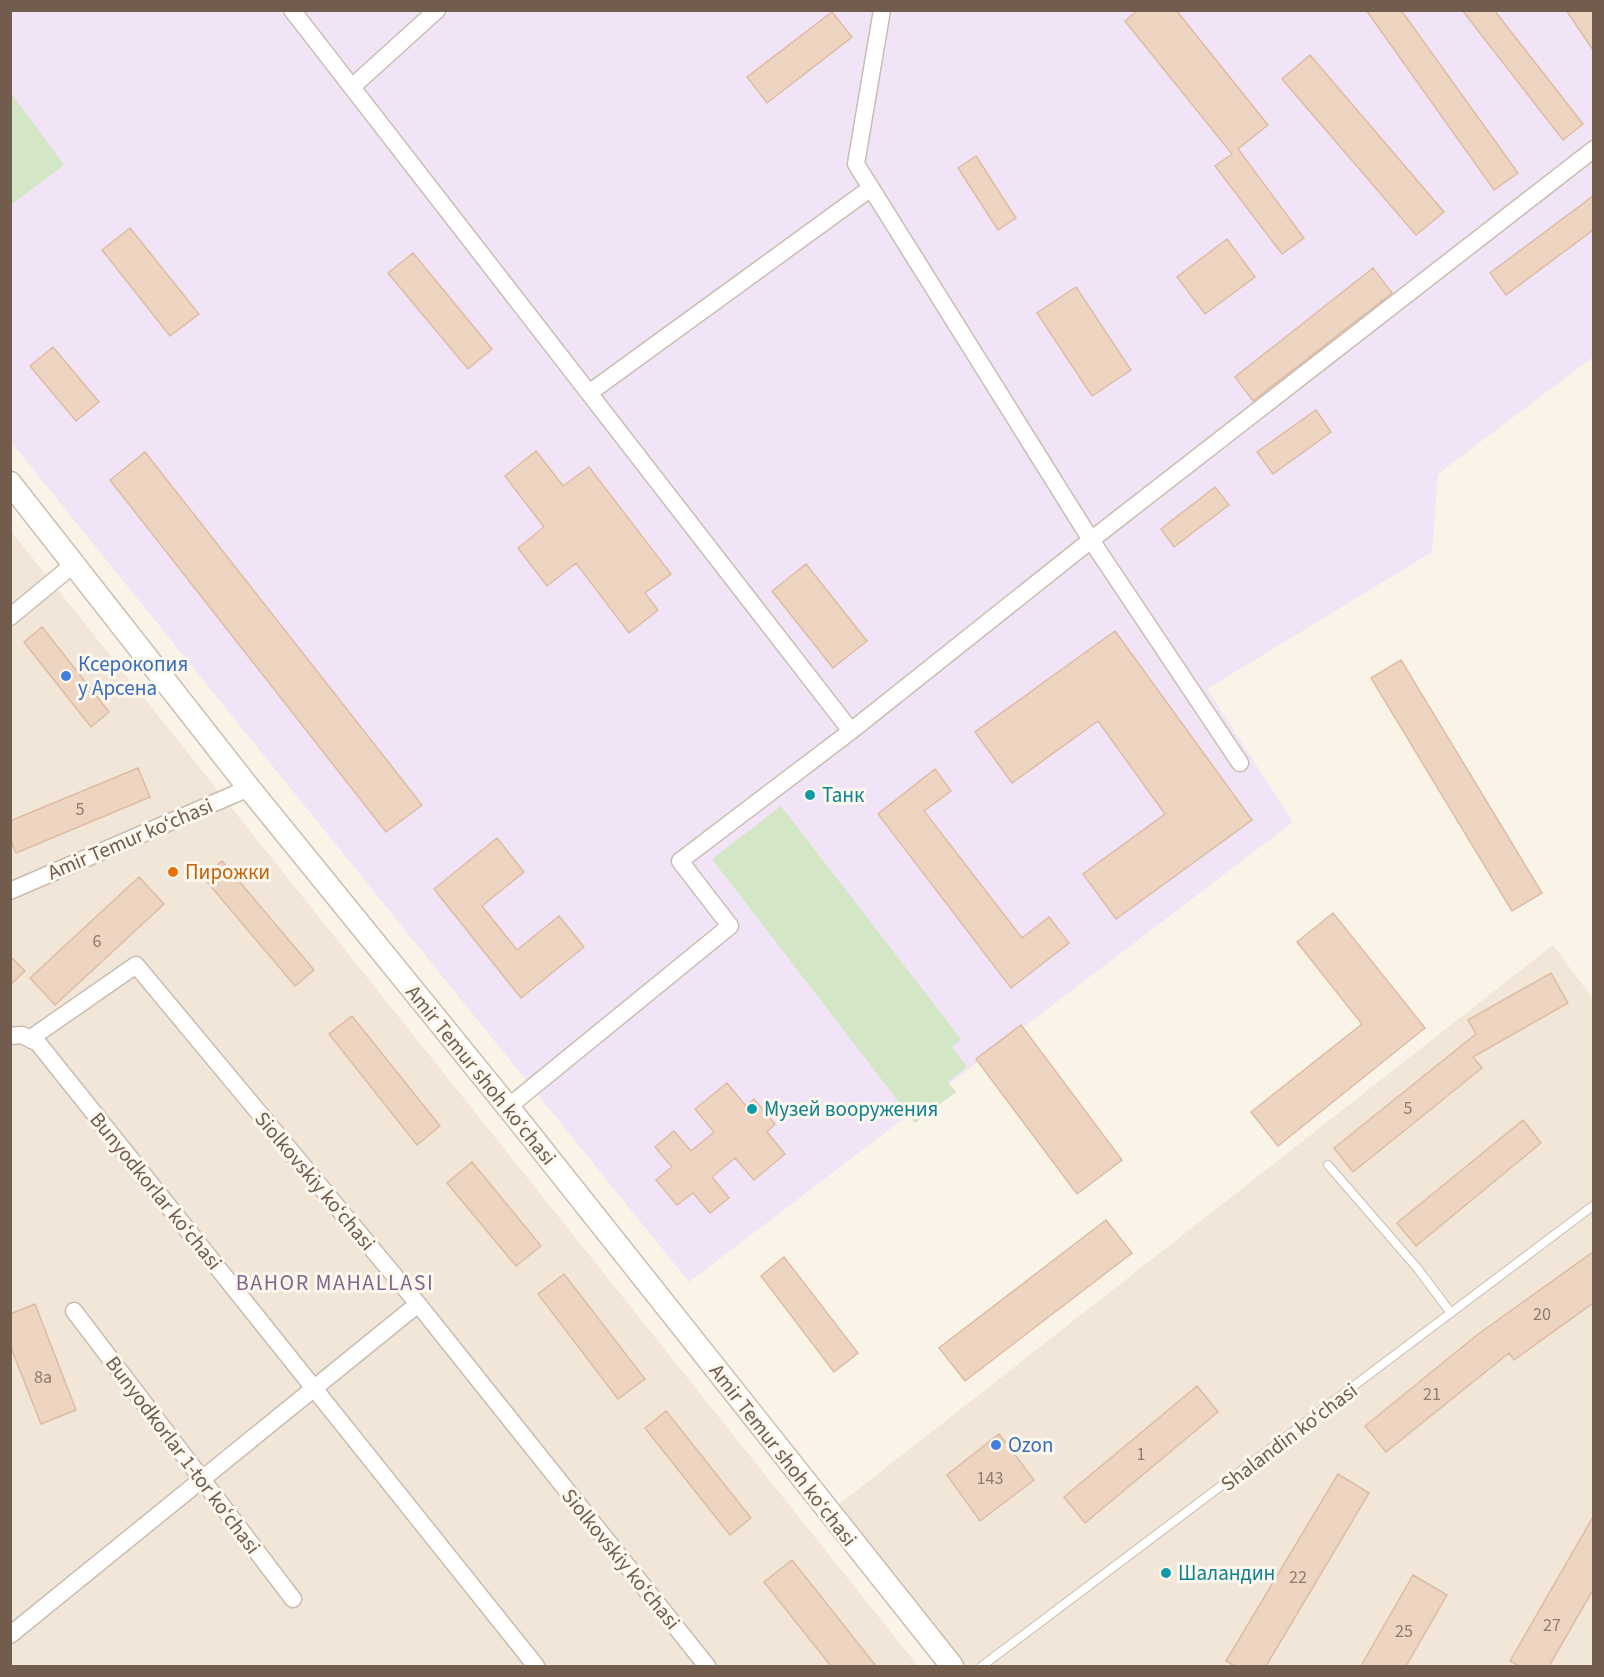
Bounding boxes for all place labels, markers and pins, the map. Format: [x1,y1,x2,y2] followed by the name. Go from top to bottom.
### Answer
[78,649,188,703] place label: Ксерокопия у Арсена
[59,669,73,683] marker: Ксерокопия у Арсена
[822,780,865,810] place label: Танк
[803,788,817,802] marker: Танк
[185,857,270,887] place label: Пирожки
[166,865,180,879] marker: Пирожки
[764,1094,938,1124] place label: Музей вооружения
[745,1102,759,1116] marker: Музей вооружения
[1008,1430,1053,1460] place label: Ozon
[989,1438,1003,1452] marker: Ozon
[1178,1558,1275,1588] place label: Шаландин
[1159,1566,1173,1580] marker: Шаландин

